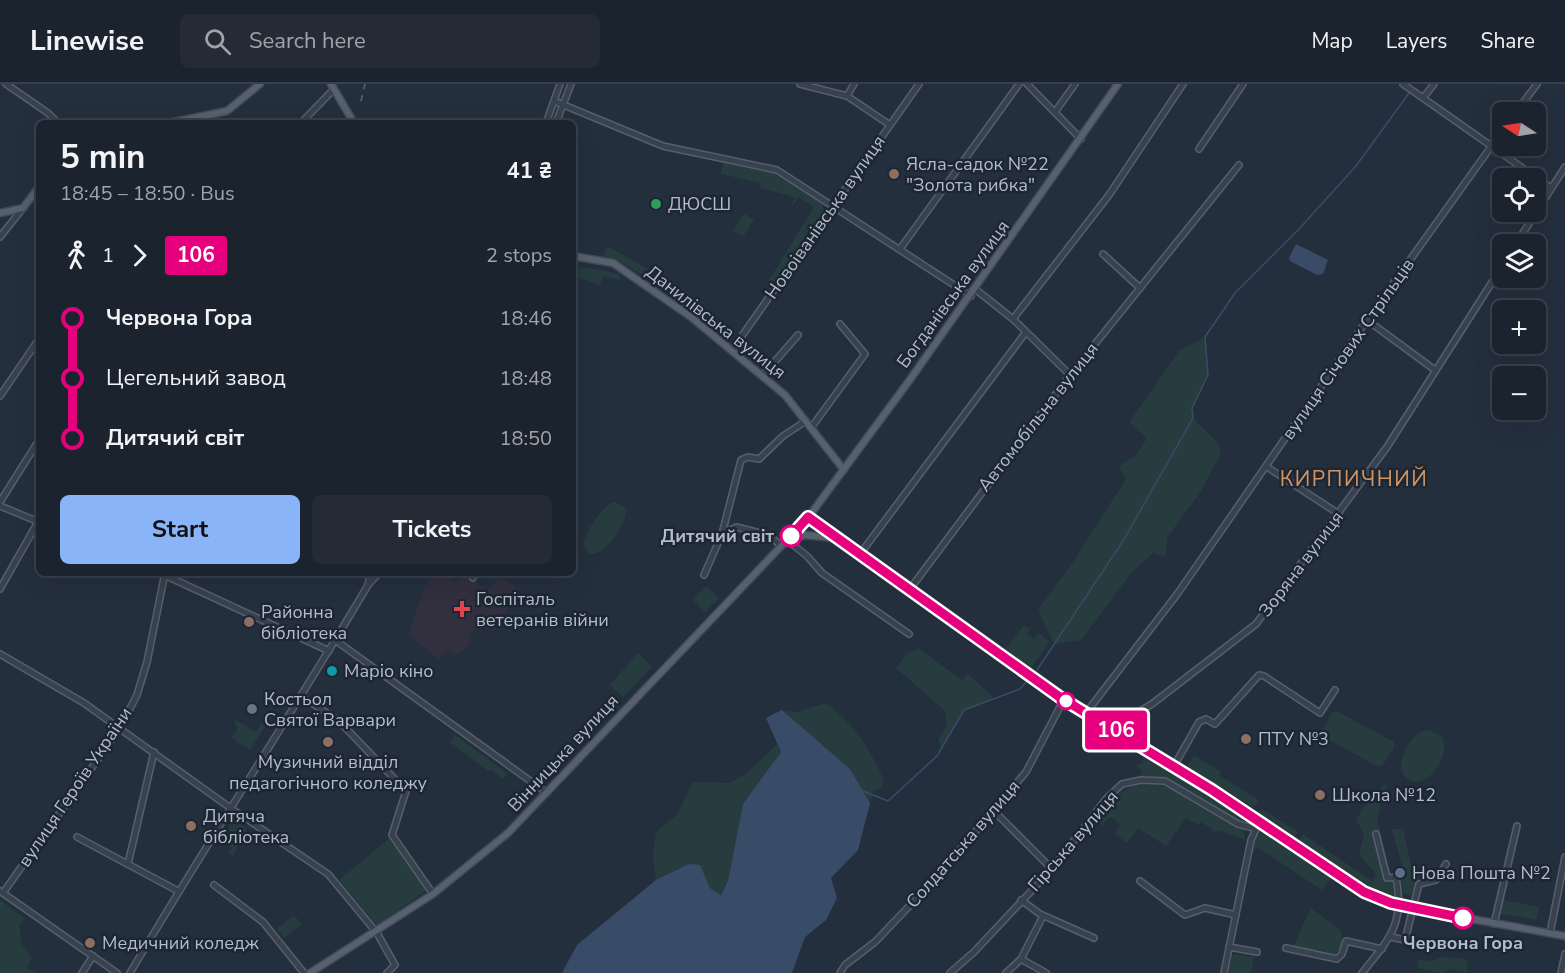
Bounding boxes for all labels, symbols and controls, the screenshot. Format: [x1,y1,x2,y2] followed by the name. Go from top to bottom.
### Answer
[180,14,600,68] search box
[30,22,144,60] text: Linewise
[201,25,234,58] icon: search
[249,26,366,56] text: Search here
[1311,27,1353,55] text: Map
[1386,27,1447,55] text: Layers
[1480,27,1535,55] text: Share
[1492,102,1546,156] north arrow
[1492,102,1546,420] map controls
[759,130,891,304] street label: Новоіванівська вулиця
[60,135,145,180] text: 5 min
[906,152,1049,197] place label: Ясла-садок №22 "Золота рибка"
[506,156,552,186] text: 41 ₴
[887,167,901,181] marker: Ясла-садок №22 "Золота рибка"
[1492,168,1546,222] button: locate
[60,180,235,207] text: 18:45 – 18:50 · Bus
[668,192,731,216] place label: ДЮСШ
[649,197,663,211] marker: ДЮСШ
[891,215,1015,373] street label: Богданівська вулиця
[1492,234,1546,288] button: layers
[60,239,93,272] icon: walk
[123,239,156,272] icon: forward
[177,241,215,269] text: 106
[102,242,114,269] text: 1
[486,242,552,269] text: 2 stops
[1276,254,1420,444] street label: вулиця Січових Стрільців
[641,260,791,384] street label: Данилівська вулиця
[1492,300,1546,354] button: +
[106,303,253,333] text: Червона Гора
[499,305,552,332] text: 18:46
[972,338,1104,496] street label: Автомобільна вулиця
[106,363,286,393] text: Цегельний завод
[499,365,552,392] text: 18:48
[1492,366,1546,420] button: −
[106,423,244,453] text: Дитячий світ
[499,425,552,452] text: 18:50
[1280,465,1428,493] district label: КИРПИЧНИЙ
[60,495,300,564] button: Start
[312,495,552,564] button: Tickets
[1253,506,1349,622] street label: Зоряна вулиця
[661,524,774,548] place label: Дитячий світ
[780,525,802,547] marker: Дитячий світ
[476,587,609,632] place label: Госпіталь ветеранів війни
[261,600,347,645] place label: Районна бібліотека
[453,600,471,618] marker: Госпіталь ветеранів війни
[242,615,256,629] marker: Районна бібліотека
[344,659,434,683] place label: Маріо кіно
[325,664,339,678] marker: Маріо кіно
[264,687,396,732] place label: Костьол Святої Варвари
[502,689,624,817] street label: Вінницька вулиця
[1057,692,1075,710] unlabelled marker
[13,702,137,872] street label: вулиця Героїв України
[245,702,259,716] marker: Костьол Святої Варвари
[1082,710,1150,750] line badge: 106
[1097,716,1135,744] text: 106
[1258,727,1329,751] place label: ПТУ №3
[1239,732,1253,746] marker: ПТУ №3
[321,735,335,749] marker: Музичний відділ педагогічного коледжу
[229,750,428,795] place label: Музичний відділ педагогічного коледжу
[901,775,1025,913] street label: Солдатська вулиця
[1332,783,1436,807] place label: Школа №12
[1022,785,1124,897] street label: Гірська вулиця
[1313,788,1327,802] marker: Школа №12
[203,804,289,849] place label: Дитяча бібліотека
[184,819,198,833] marker: Дитяча бібліотека
[1412,861,1551,885] place label: Нова Пошта №2
[1393,866,1407,880] marker: Нова Пошта №2
[1452,907,1474,929] marker: Червона Гора
[102,931,260,955] place label: Медичний коледж
[1403,931,1523,955] place label: Червона Гора
[83,936,97,950] marker: Медичний коледж

